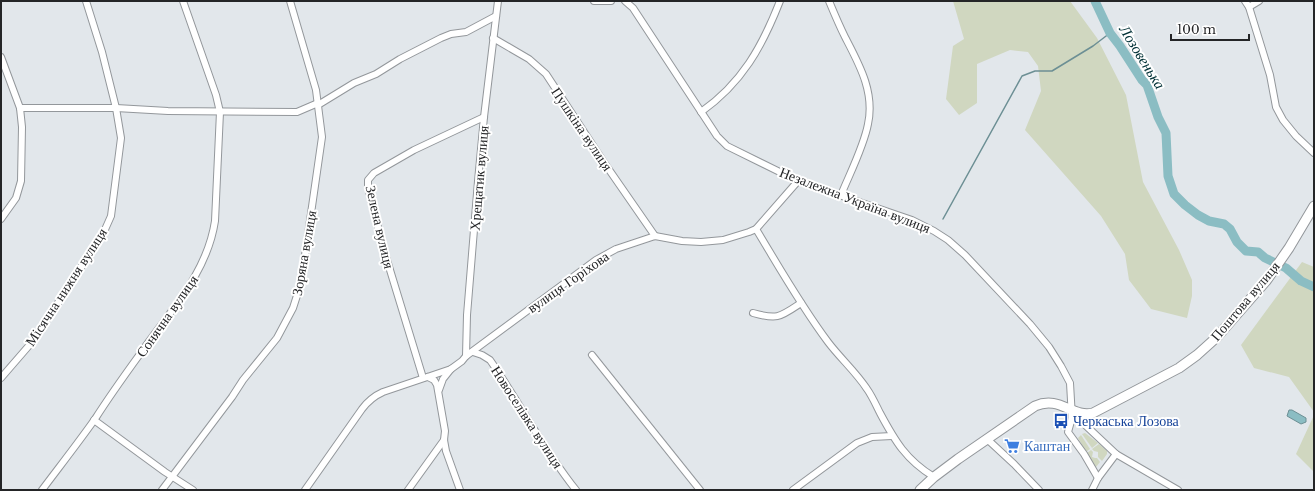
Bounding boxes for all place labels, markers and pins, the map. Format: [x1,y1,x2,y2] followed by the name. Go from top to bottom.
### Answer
[1052,412,1070,430] bus stop icon: Черкаська Лозова
[1073,412,1180,430] place label: Черкаська Лозова
[1003,437,1021,455] supermarket icon: Каштан
[1024,437,1071,455] place label: Каштан

